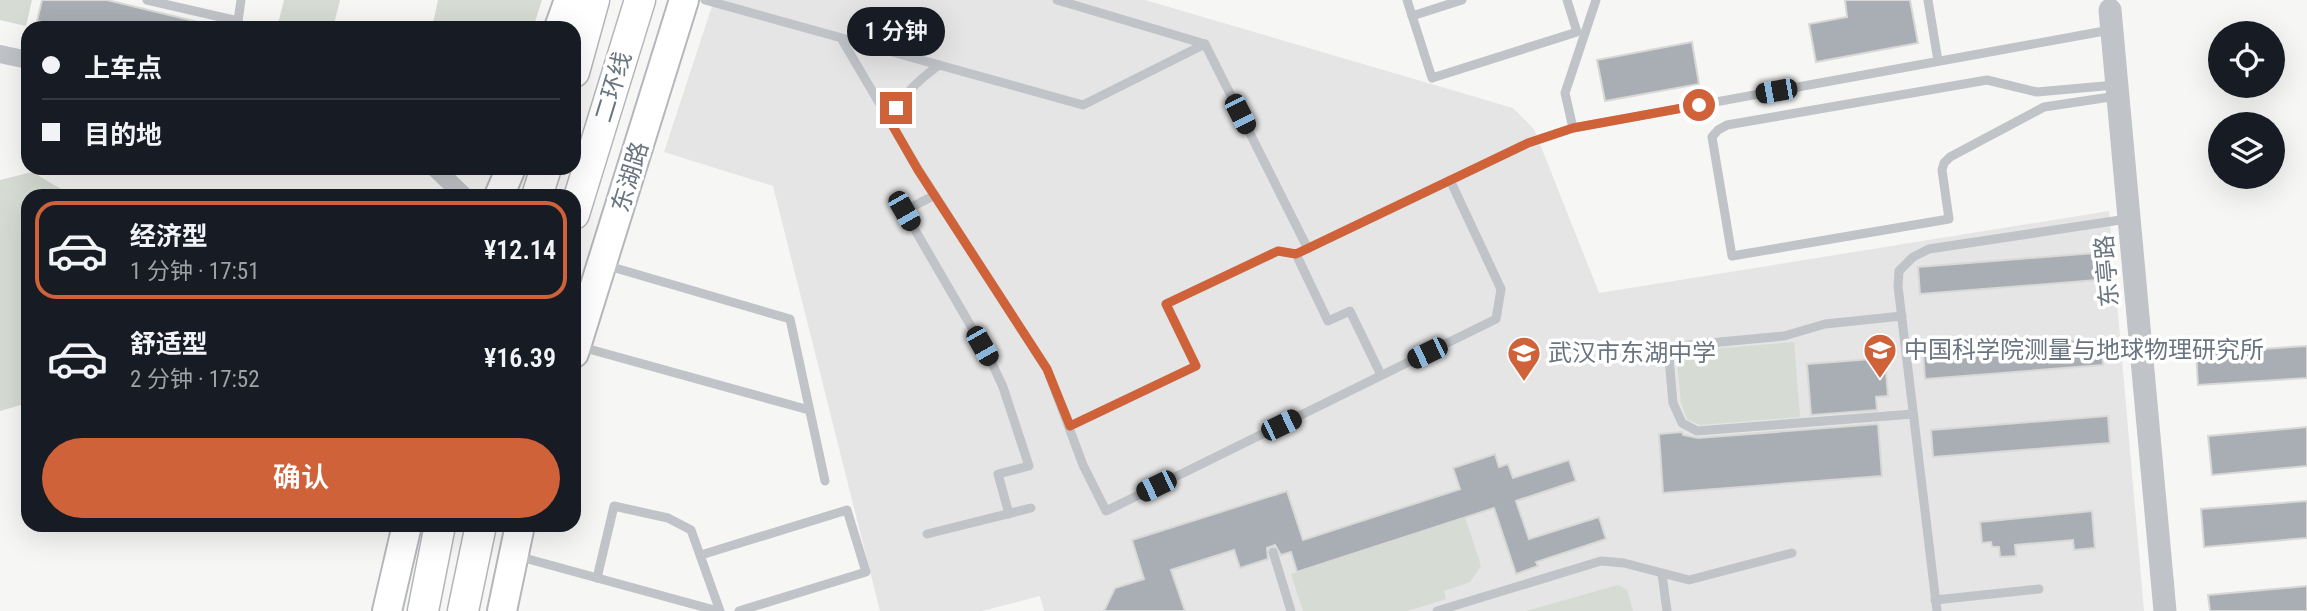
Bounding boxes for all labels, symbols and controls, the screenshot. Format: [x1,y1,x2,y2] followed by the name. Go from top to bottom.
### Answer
[847,7,945,56] callout: 1 分钟
[865,18,927,45] text: 1 分钟
[2208,21,2285,189] map controls
[2208,21,2285,98] button: locate
[589,48,637,126] street label: 二环线
[84,53,162,83] text: 上车点
[1754,77,1799,105] car
[1683,89,1715,121] route start
[1222,91,1259,137] car
[880,92,912,124] route end
[2208,112,2285,189] button: layers
[84,120,162,150] text: 目的地
[606,138,654,216] street label: 东湖路
[885,188,924,234] car
[46,219,109,282] icon: car
[130,221,208,251] text: 经济型
[2090,234,2124,308] street label: 东亭路
[484,235,556,265] text: ¥12.14
[130,258,260,285] text: 1 分钟 · 17:51
[963,323,1002,369] car
[46,327,109,390] icon: car
[130,329,208,359] text: 舒适型
[1861,331,1899,380] school or university icon: 中国科学院测量与地球物理研究所
[1404,334,1451,372] car
[1505,334,1543,383] school or university icon: 武汉市东湖中学
[1904,336,2264,364] place label: 中国科学院测量与地球物理研究所
[1548,339,1716,367] place label: 武汉市东湖中学
[484,343,556,373] text: ¥16.39
[130,366,260,393] text: 2 分钟 · 17:52
[1258,406,1305,444] car
[42,438,560,518] button: 确认
[1133,467,1180,505] car

